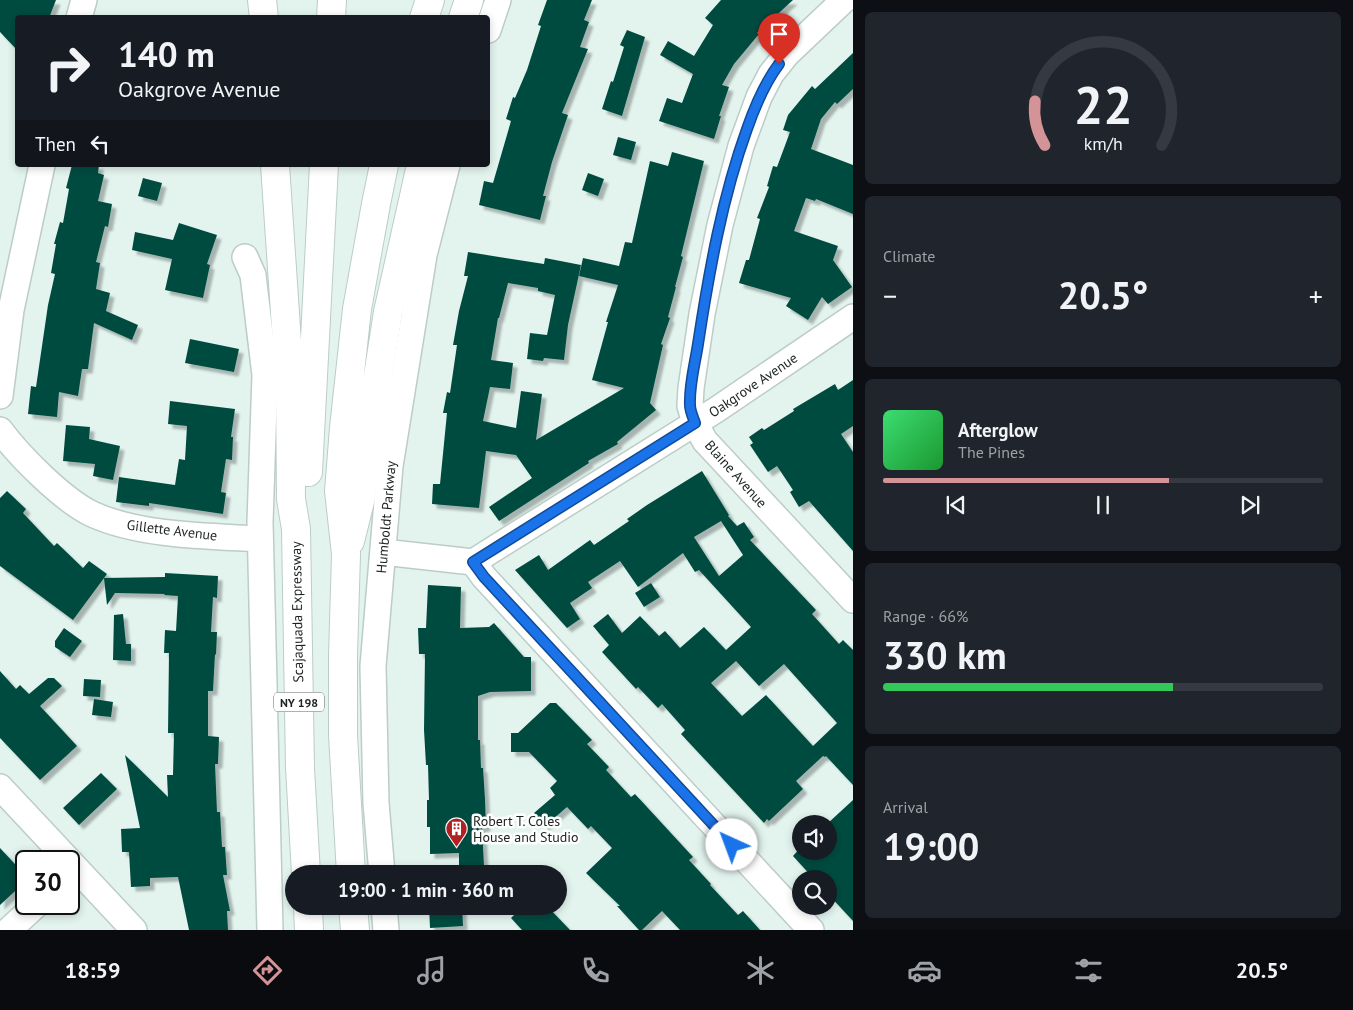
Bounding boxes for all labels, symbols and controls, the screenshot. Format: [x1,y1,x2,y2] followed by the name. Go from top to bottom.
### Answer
[758,13,800,64] pin
[765,20,793,48] icon: arrive
[118,31,215,77] text: 140 m
[35,35,100,100] icon: right
[1074,71,1132,138] text: 22
[118,75,280,103] text: Oakgrove Avenue
[86,130,114,158] icon: left
[35,132,76,156] text: Then
[1083,132,1123,155] text: km/h
[883,246,935,266] text: Climate
[1058,270,1148,319] text: 20.5°
[883,277,897,314] text: −
[1309,277,1323,314] text: +
[705,349,801,421] street label: Oakgrove Avenue
[958,418,1038,442] text: Afterglow
[701,436,771,512] street label: Blaine Avenue
[958,442,1025,462] text: The Pines
[372,459,400,574] street label: Humboldt Parkway
[942,491,970,519] icon: previous
[1089,491,1117,519] icon: pause
[1236,491,1264,519] icon: next
[126,516,218,544] street label: Gillette Avenue
[287,541,307,683] street label: Scajaquada Expressway
[883,606,968,626] text: Range · 66%
[883,630,1007,679] text: 330 km
[274,692,324,712] road number: NY 198
[883,797,928,817] text: Arrival
[473,812,579,846] place label: Robert T. Coles House and Studio
[792,815,837,915] map controls
[792,815,837,860] button: sound
[445,817,469,848] building icon: Robert T. Coles House and Studio
[705,818,757,870] position arrow
[883,821,979,870] text: 19:00
[15,850,80,915] speed limit sign: 30
[792,870,837,915] button: search
[338,878,514,902] text: 19:00 · 1 min · 360 m
[250,953,285,988] icon: directions
[414,953,449,988] icon: music
[578,953,613,988] icon: phone
[743,953,778,988] icon: climate
[907,953,942,988] icon: car
[1071,953,1106,988] icon: filters
[65,956,120,984] text: 18:59
[1236,956,1288,984] text: 20.5°

